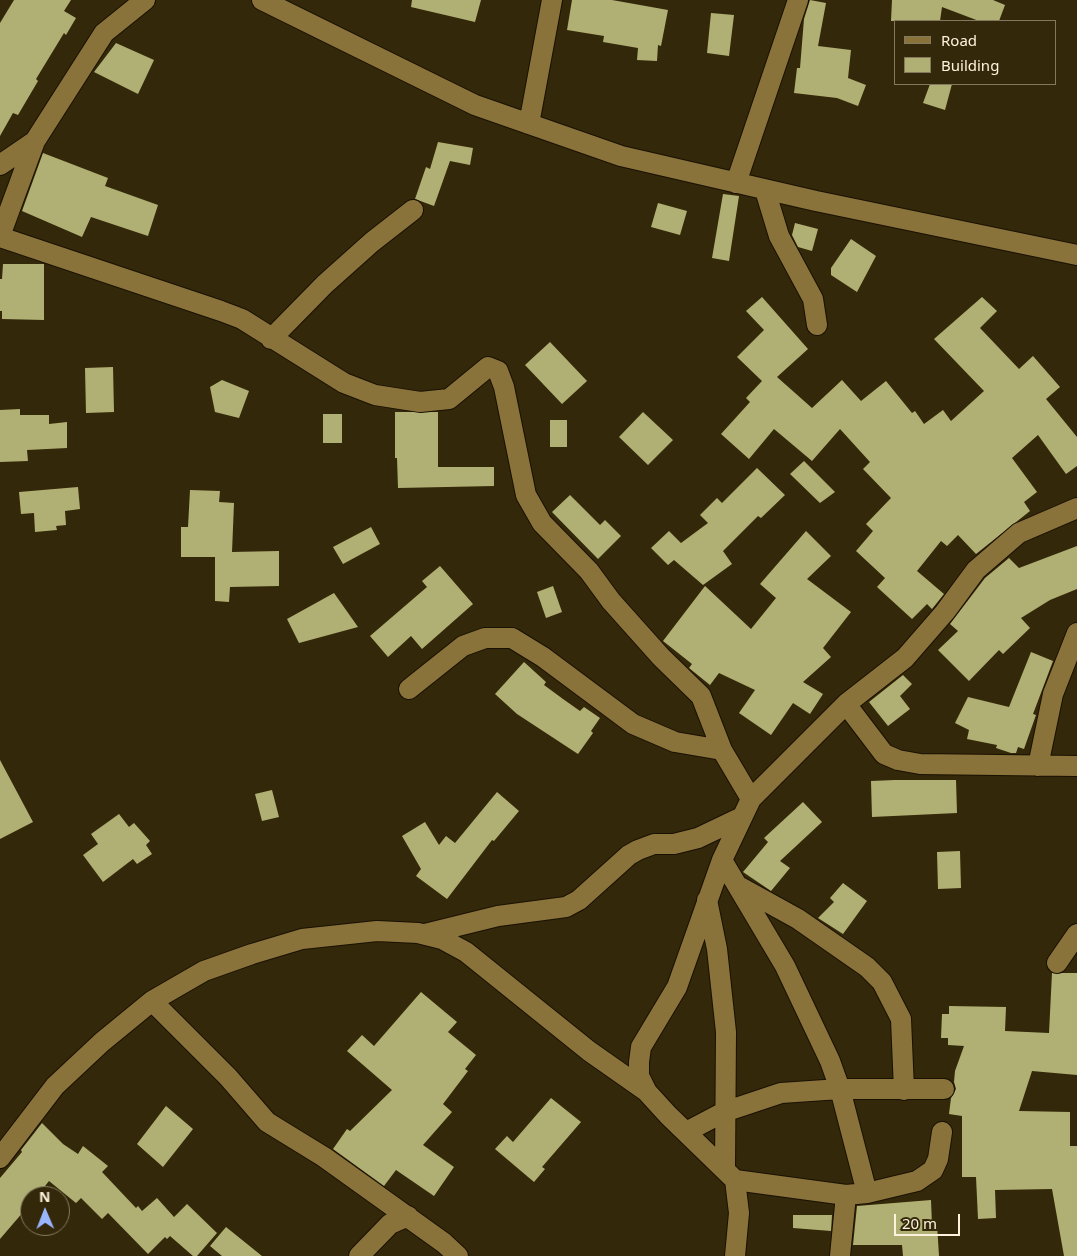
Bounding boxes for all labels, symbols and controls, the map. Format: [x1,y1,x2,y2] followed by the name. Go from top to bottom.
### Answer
[894,20,1057,85] legend
[941,30,977,50] text: Road
[941,55,999,75] text: Building
[20,1186,70,1236] north arrow
[39,1187,51,1206] text: N
[897,1204,963,1236] scale bar
[902,1213,937,1233] text: 20 m

